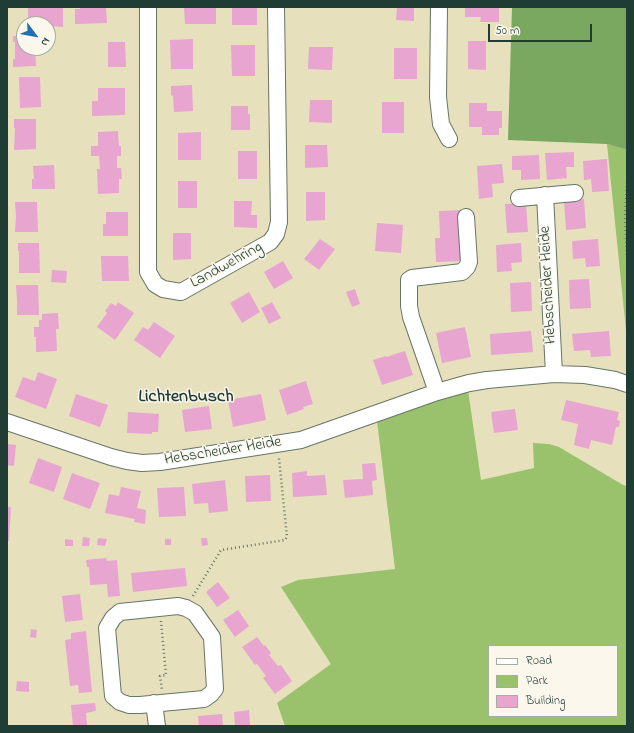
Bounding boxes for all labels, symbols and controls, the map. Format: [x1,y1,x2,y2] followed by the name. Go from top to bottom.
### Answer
[16,16,56,56] north arrow
[490,16,594,42] scale bar
[495,22,519,40] text: 50 m
[37,34,54,49] text: N
[536,225,562,345] street label: Hebscheider Heide
[188,238,266,294] street label: Landwehring
[139,387,233,409] district label: Lichtenbusch
[163,433,283,471] street label: Hebscheider Heide
[488,645,618,717] legend
[526,652,552,670] text: Road
[526,672,548,690] text: Park
[526,692,565,710] text: Building

